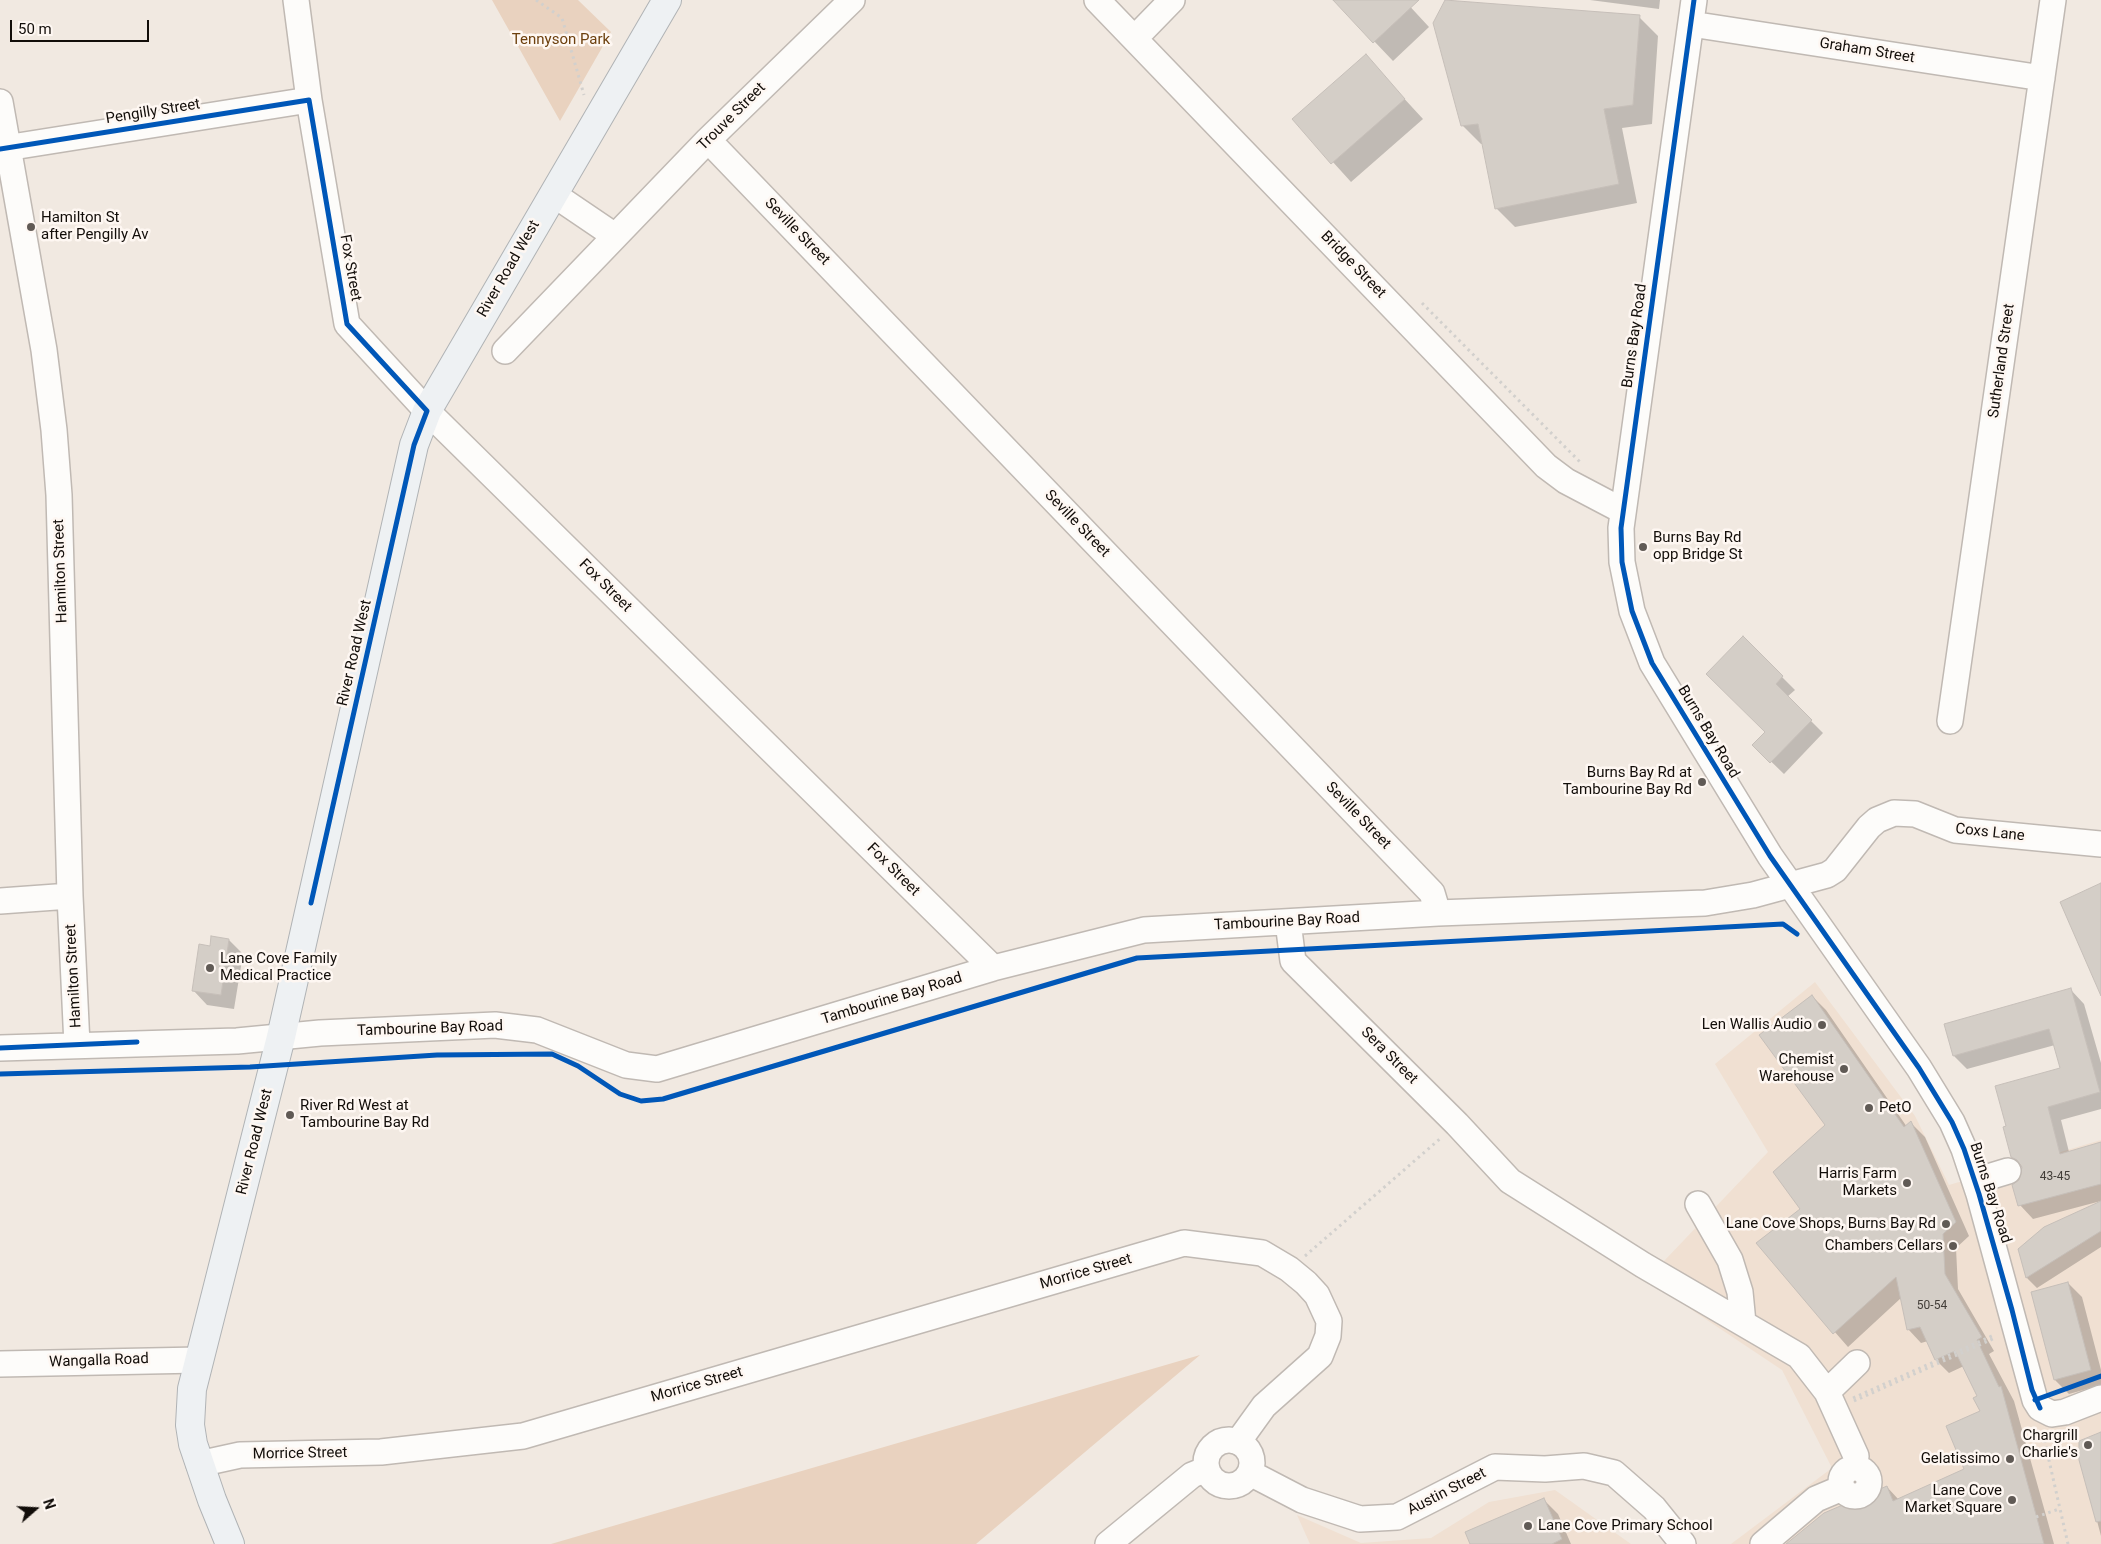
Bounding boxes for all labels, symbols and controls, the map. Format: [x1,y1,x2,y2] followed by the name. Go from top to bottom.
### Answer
[12,10,151,42] scale bar
[18,20,52,38] text: 50 m
[512,31,610,49] park label: Tennyson Park
[1818,35,1916,67] street label: Graham Street
[694,79,770,155] street label: Trouve Street
[104,96,202,128] street label: Pengilly Street
[761,195,833,269] street label: Seville Street
[41,209,149,244] place label: Hamilton St after Pengilly Av
[474,217,544,321] street label: River Road West
[25,221,37,233] marker: Hamilton St after Pengilly Av
[1317,228,1389,302] street label: Bridge Street
[335,233,365,303] street label: Fox Street
[1619,283,1651,389] street label: Burns Bay Road
[1985,303,2019,419] street label: Sutherland Street
[1041,487,1113,561] street label: Seville Street
[50,519,72,623] street label: Hamilton Street
[1653,529,1743,564] place label: Burns Bay Rd opp Bridge St
[1637,541,1649,553] marker: Burns Bay Rd opp Bridge St
[575,556,635,616] street label: Fox Street
[334,598,376,708] street label: River Road West
[1673,682,1743,782] street label: Burns Bay Road
[1563,764,1692,799] place label: Burns Bay Rd at Tambourine Bay Rd
[1696,776,1708,788] marker: Burns Bay Rd at Tambourine Bay Rd
[1322,779,1394,853] street label: Seville Street
[1954,820,2026,846] street label: Coxs Lane
[863,840,923,900] street label: Fox Street
[1214,909,1360,935] street label: Tambourine Bay Road
[62,923,86,1029] street label: Hamilton Street
[220,950,337,985] place label: Lane Cove Family Medical Practice
[204,962,216,974] marker: Lane Cove Family Medical Practice
[820,969,964,1029] street label: Tambourine Bay Road
[1702,1016,1812,1034] place label: Len Wallis Audio
[357,1017,503,1041] street label: Tambourine Bay Road
[1816,1019,1828,1031] marker: Len Wallis Audio
[1357,1024,1421,1088] street label: Sera Street
[1759,1051,1834,1086] place label: Chemist Warehouse
[1838,1063,1850,1075] marker: Chemist Warehouse
[233,1087,277,1197] street label: River Road West
[300,1097,429,1132] place label: River Rd West at Tambourine Bay Rd
[1879,1099,1912,1117] place label: PetO
[1863,1102,1875,1114] marker: PetO
[284,1109,296,1121] marker: River Rd West at Tambourine Bay Rd
[1965,1140,2015,1246] street label: Burns Bay Road
[1818,1165,1897,1200] place label: Harris Farm Markets
[2040,1170,2070,1184] house number: 43-45
[1901,1177,1913,1189] marker: Harris Farm Markets
[1726,1215,1936,1233] place label: Lane Cove Shops, Burns Bay Rd
[1940,1218,1952,1230] marker: Lane Cove Shops, Burns Bay Rd
[1825,1237,1943,1255] place label: Chambers Cellars
[1947,1240,1959,1252] marker: Chambers Cellars
[1038,1250,1134,1294] street label: Morrice Street
[1917,1299,1947,1313] house number: 50-54
[49,1350,149,1372] street label: Wangalla Road
[649,1363,745,1407] street label: Morrice Street
[2022,1427,2078,1462] place label: Chargrill Charlie's
[2082,1439,2094,1451] marker: Chargrill Charlie's
[253,1444,347,1464] street label: Morrice Street
[1921,1450,2000,1468] place label: Gelatissimo
[2004,1453,2016,1465] marker: Gelatissimo
[1405,1464,1489,1520] street label: Austin Street
[1905,1482,2002,1517] place label: Lane Cove Market Square
[10,1484,60,1534] north arrow
[2006,1494,2018,1506] marker: Lane Cove Market Square
[40,1497,58,1511] text: N
[1538,1517,1713,1535] place label: Lane Cove Primary School
[1522,1520,1534,1532] marker: Lane Cove Primary School

